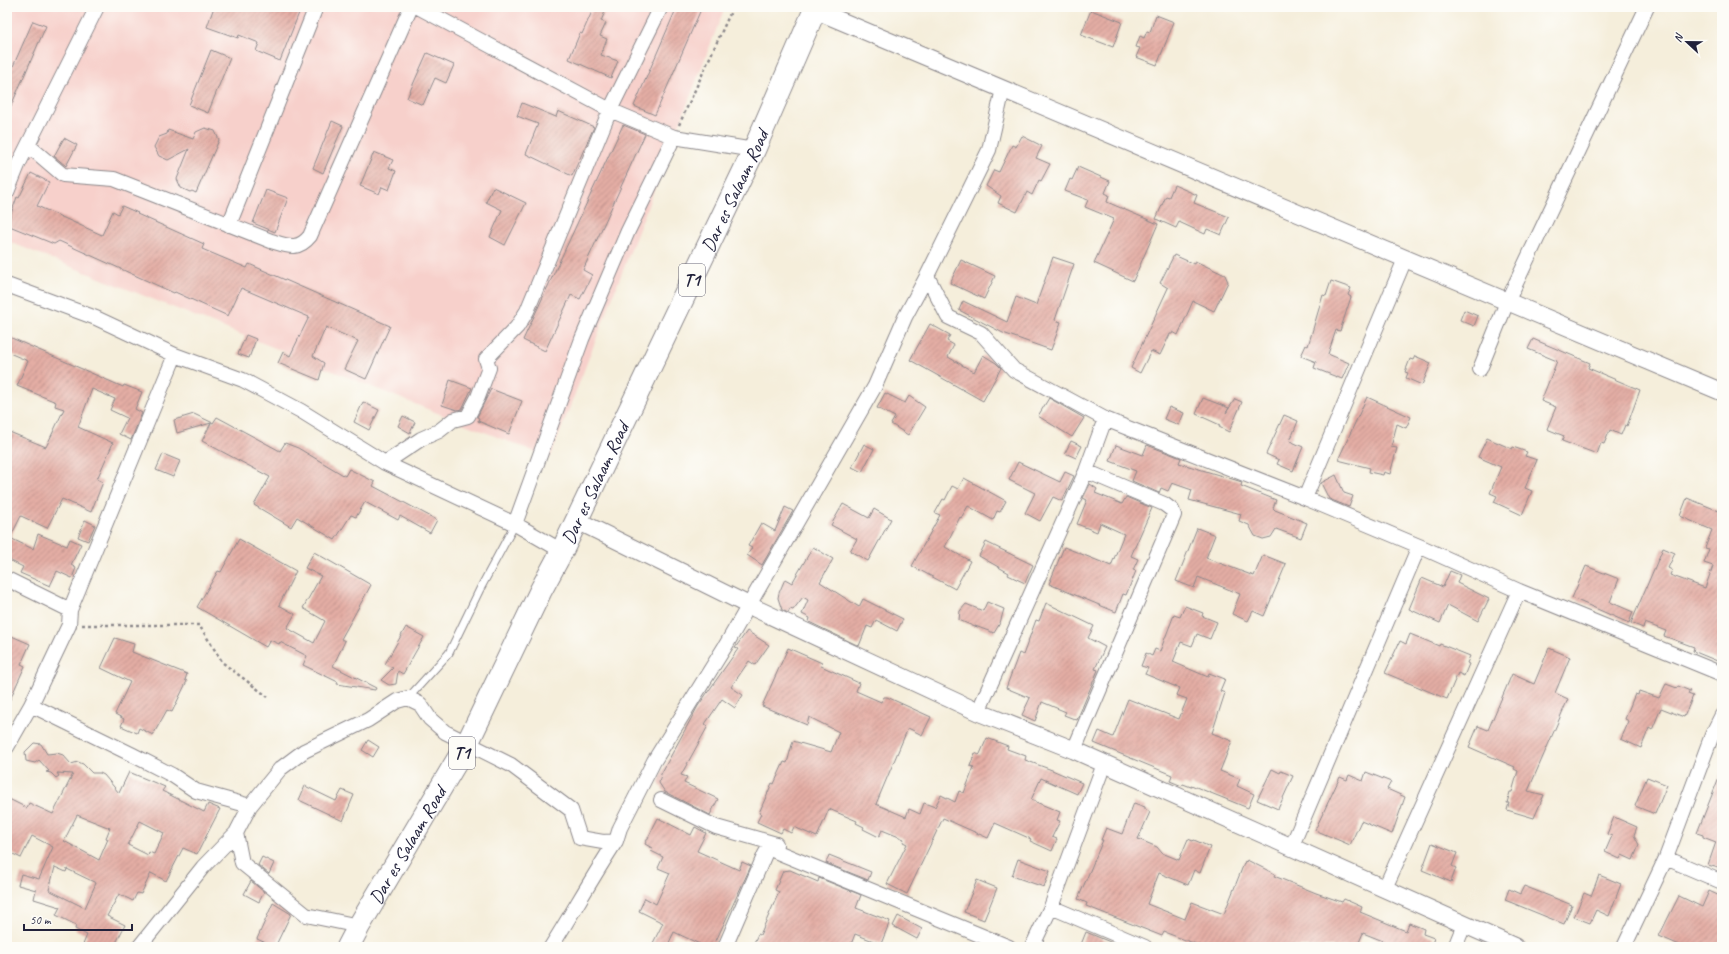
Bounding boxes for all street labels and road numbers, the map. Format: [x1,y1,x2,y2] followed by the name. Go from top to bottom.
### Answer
[696,123,776,256] street label: Dar es Salaam Road
[679,264,705,296] road number: T1
[556,415,636,548] street label: Dar es Salaam Road
[449,737,475,769] road number: T1
[364,779,454,908] street label: Dar es Salaam Road

